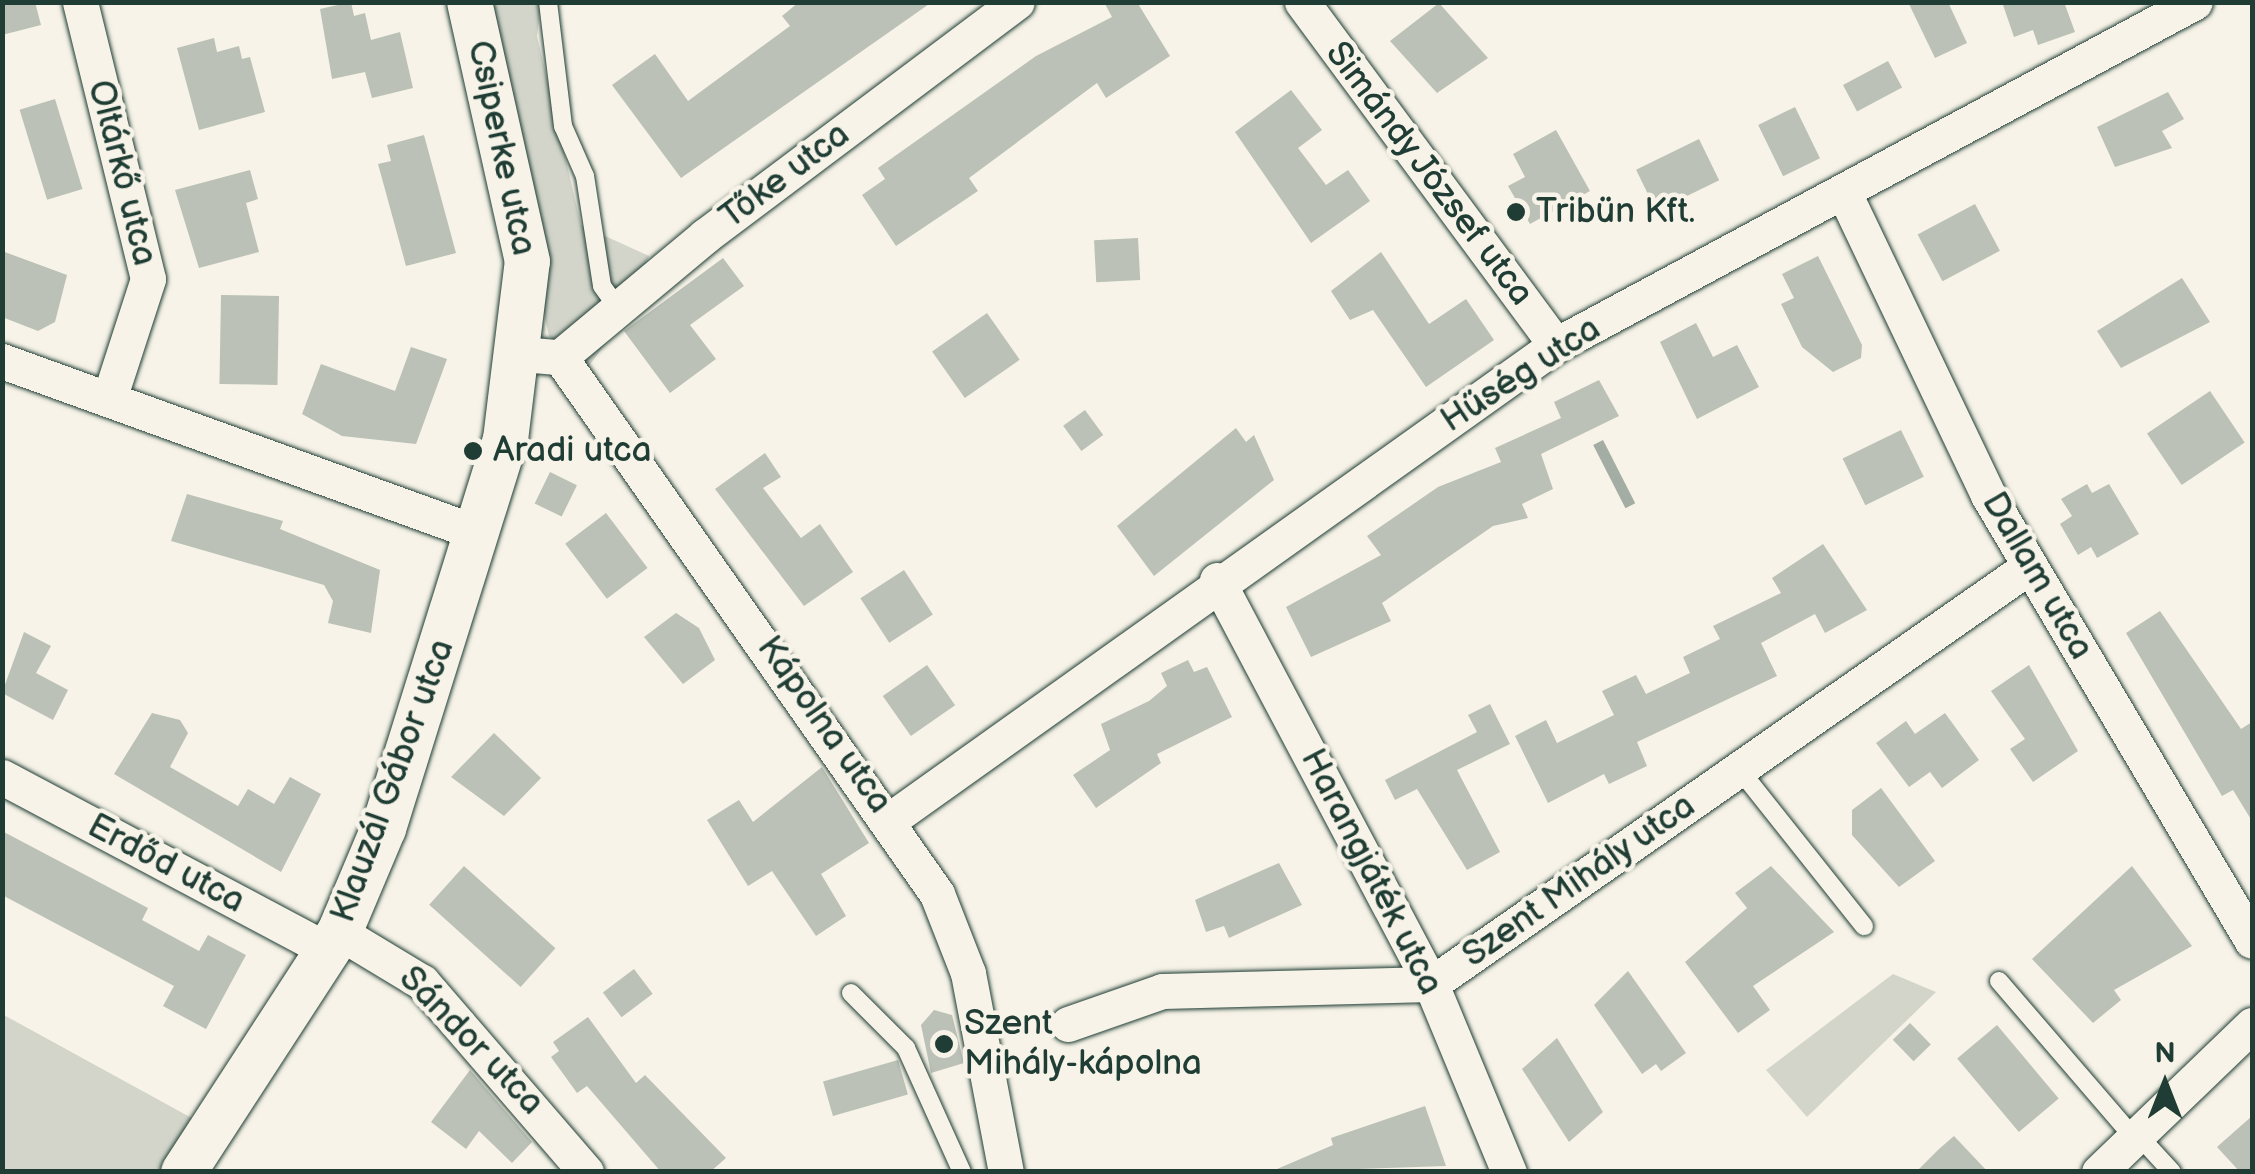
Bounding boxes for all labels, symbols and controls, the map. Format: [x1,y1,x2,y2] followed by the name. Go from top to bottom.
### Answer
[1315,32,1543,316] street label: Simándy József utca
[458,37,544,259] street label: Csiperke utca
[79,76,165,270] street label: Oltárkő utca
[712,114,858,238] street label: Tőke utca
[1536,191,1695,233] place label: Tribün Kft.
[1505,201,1527,223] marker: Tribün Kft.
[1433,308,1609,442] street label: Hűség utca
[493,430,651,472] place label: Aradi utca
[462,440,484,462] marker: Aradi utca
[1972,485,2102,667] street label: Dallam utca
[748,628,900,822] street label: Kápolna utca
[322,634,464,928] street label: Klauzál Gábor utca
[1291,742,1451,1002] street label: Harangjáték utca
[1454,785,1704,977] street label: Szent Mihály utca
[80,805,252,923] street label: Erdőd utca
[390,958,552,1124] street label: Sándor utca
[964,1003,1202,1085] place label: Szent Mihály-kápolna
[933,1033,955,1055] marker: Szent Mihály-kápolna
[2115,1034,2215,1134] north arrow
[2154,1037,2176,1070] text: N

